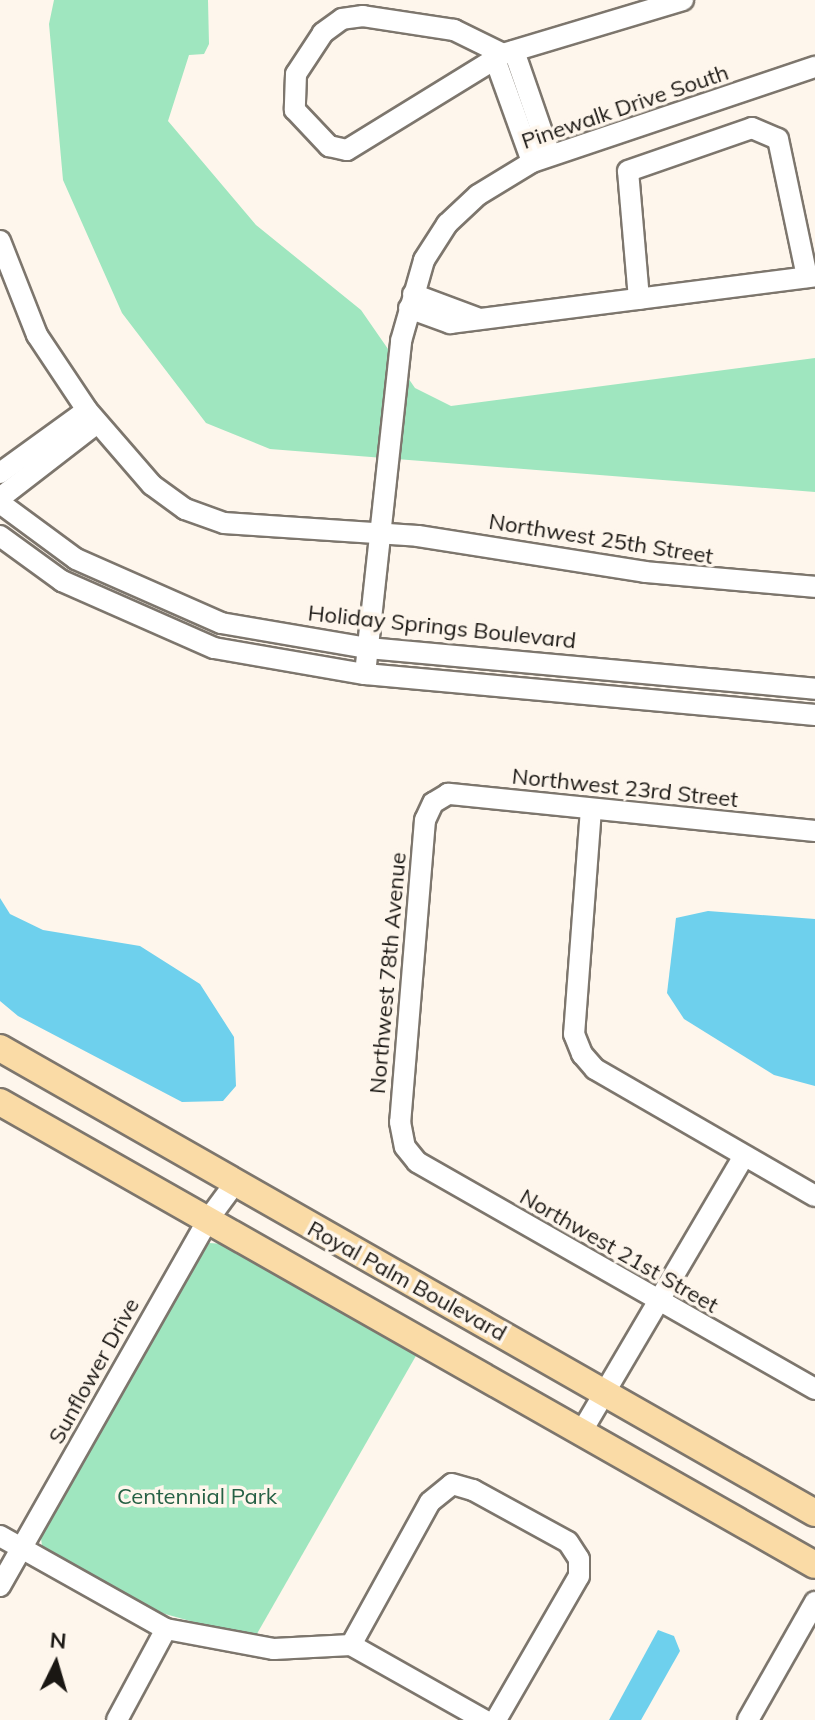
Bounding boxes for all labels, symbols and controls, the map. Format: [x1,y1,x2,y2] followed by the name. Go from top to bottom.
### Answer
[518,59,732,155] street label: Pinewalk Drive South
[487,508,715,570] street label: Northwest 25th Street
[307,600,577,654] street label: Holiday Springs Boulevard
[511,763,739,813] street label: Northwest 23rd Street
[364,851,412,1095] street label: Northwest 78th Avenue
[515,1183,723,1319] street label: Northwest 21st Street
[303,1215,511,1347] street label: Royal Palm Boulevard
[43,1294,145,1448] street label: Sunflower Drive
[117,1484,277,1510] park label: Centennial Park
[16,1624,96,1704] north arrow
[49,1625,68,1655] text: N

